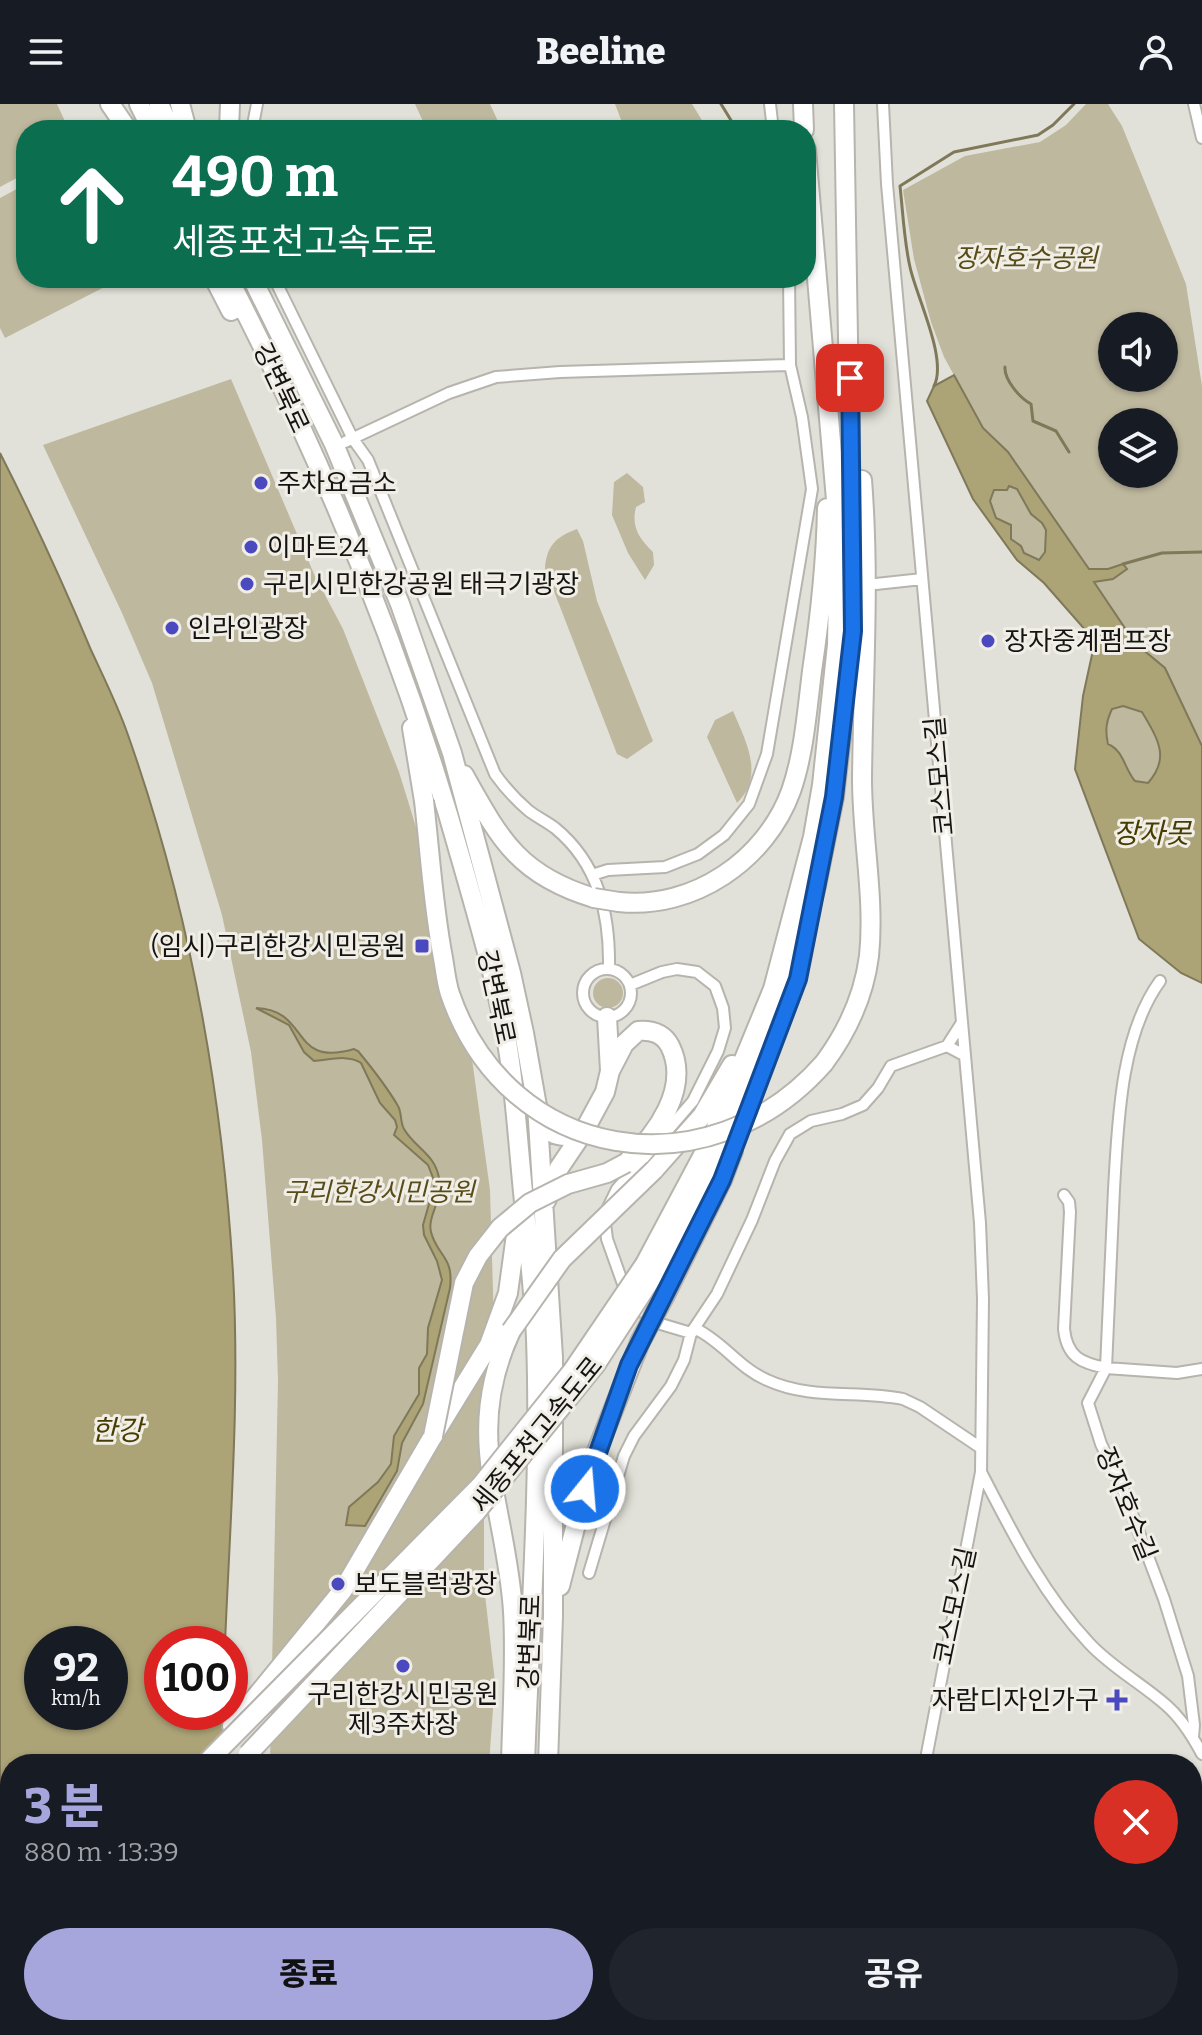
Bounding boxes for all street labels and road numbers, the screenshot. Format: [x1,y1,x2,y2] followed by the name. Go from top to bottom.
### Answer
[247,338,315,438] street label: 강변북로
[919,715,961,837] street label: 코스모스길
[471,947,521,1047] street label: 강변북로
[465,1351,609,1519] street label: 세종포천고속도로
[1089,1443,1163,1565] street label: 장자호수길
[927,1544,983,1668] street label: 코스모스길
[513,1594,547,1690] street label: 강변북로

